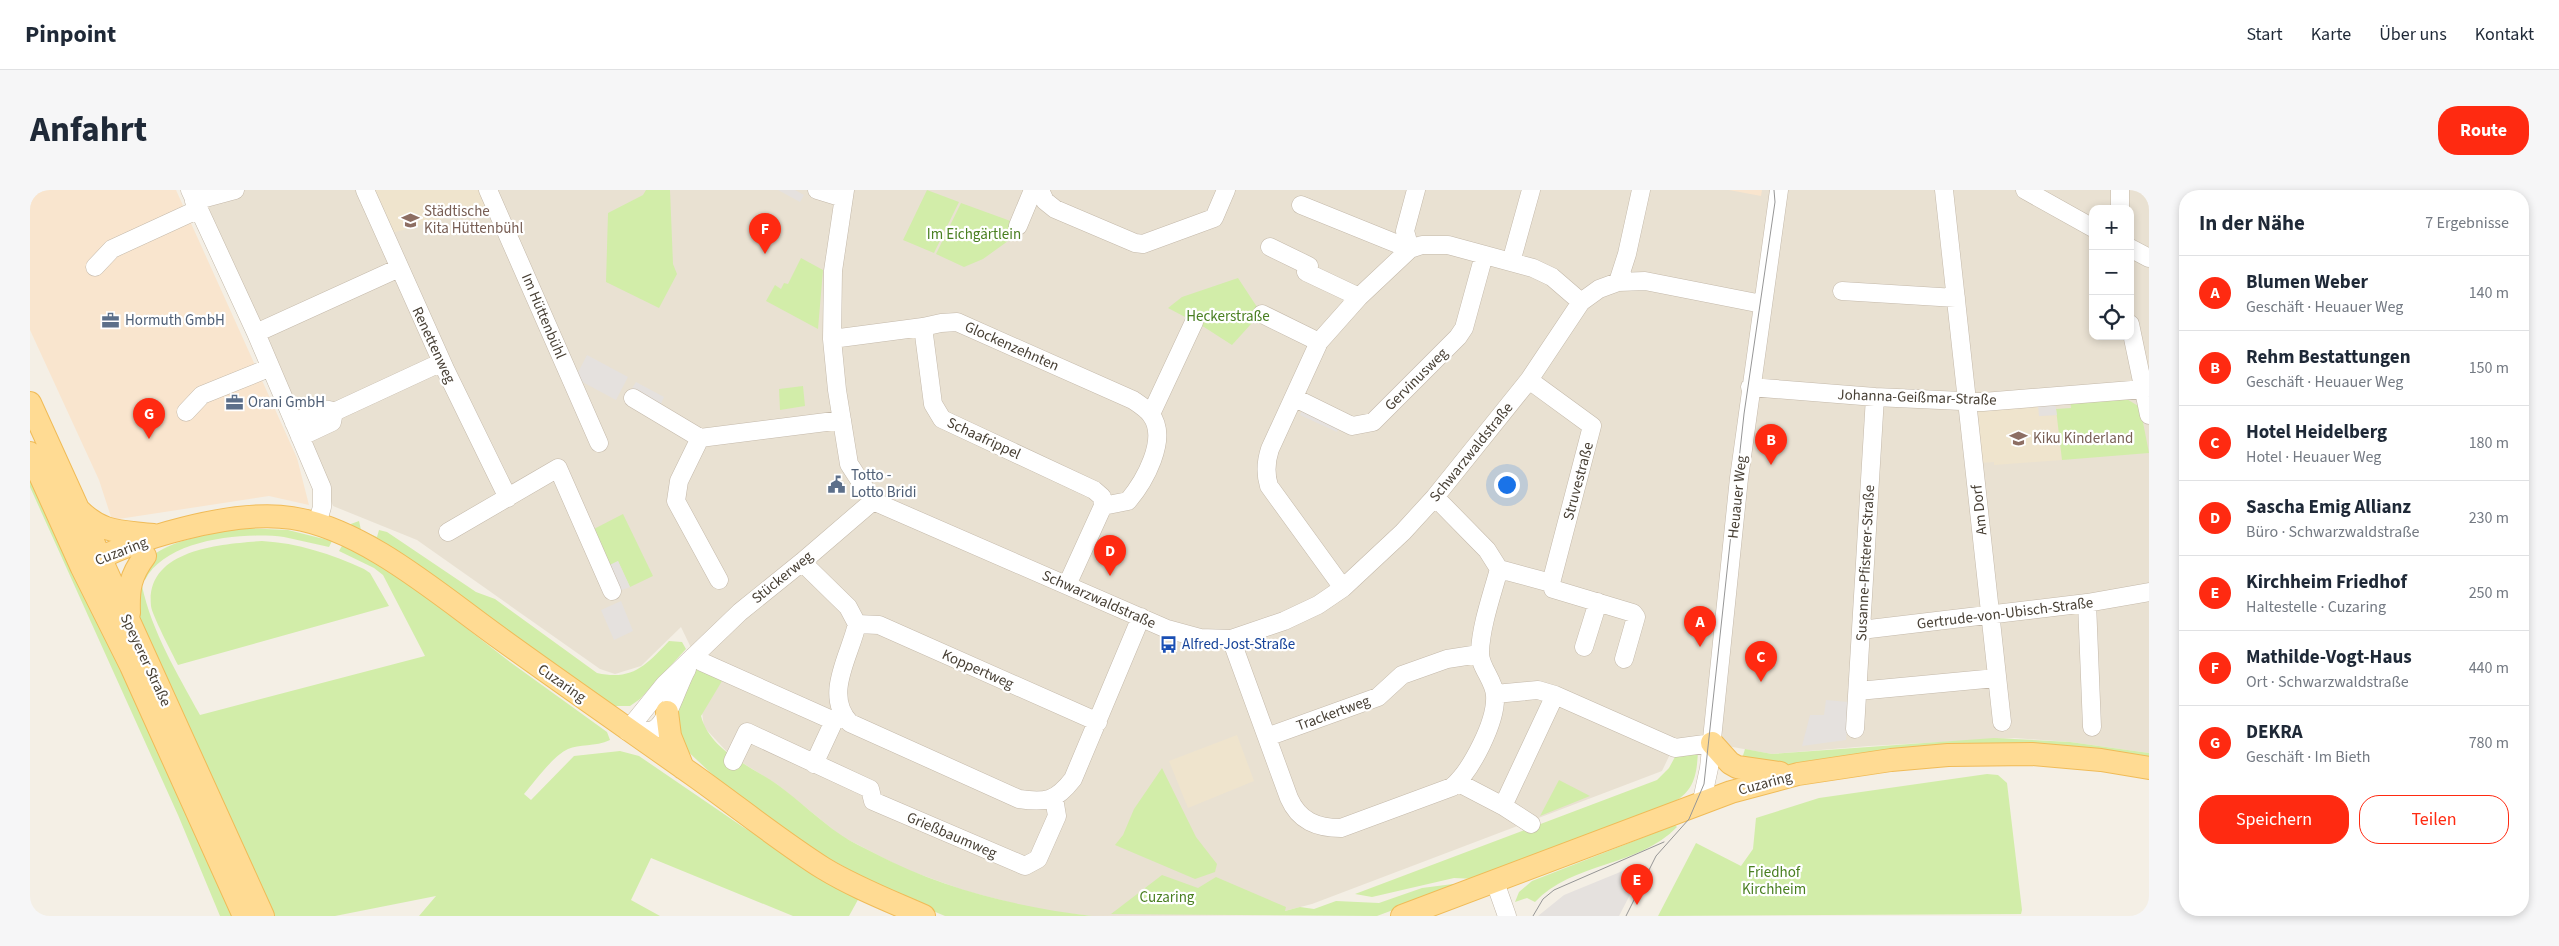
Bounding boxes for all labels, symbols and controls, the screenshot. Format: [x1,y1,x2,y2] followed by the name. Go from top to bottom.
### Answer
[25,17,116,52] text: Pinpoint
[2246,22,2283,47] text: Start
[2311,22,2351,47] text: Karte
[2379,22,2447,47] text: Über uns
[2475,22,2534,47] text: Kontakt
[30,105,147,155] text: Anfahrt
[2438,106,2529,155] button: Route
[424,201,524,239] place label: Städtische Kita Hüttenbühl
[2089,205,2134,340] map controls
[2089,205,2134,250] button: +
[2199,208,2305,238] text: In der Nähe
[400,210,420,230] school or university icon: Städtische Kita Hüttenbühl
[2425,212,2509,234] text: 7 Ergebnisse
[749,213,781,254] pin: F
[927,224,1021,245] park label: Im Eichgärtlein
[2089,250,2134,295] button: −
[2246,269,2368,296] text: Blumen Weber
[516,270,571,362] street label: Im Hüttenbühl
[2210,282,2220,304] text: A
[2469,282,2509,304] text: 140 m
[2089,295,2134,340] button: locate
[2246,296,2403,318] text: Geschäft · Heuauer Weg
[407,304,461,387] street label: Renettenweg
[1186,306,1270,327] park label: Heckerstraße
[101,310,121,330] office icon: Hormuth GmbH
[125,310,225,331] place label: Hormuth GmbH
[961,316,1062,377] street label: Glockenzehnten
[1380,343,1453,415] street label: Gervinusweg
[2246,344,2411,371] text: Rehm Bestattungen
[2210,357,2220,379] text: B
[2469,357,2509,379] text: 150 m
[2246,371,2403,393] text: Geschäft · Heuauer Weg
[1837,384,1997,411] street label: Johanna-Geißmar-Straße
[224,392,244,412] office icon: Orani GmbH
[248,392,325,413] place label: Orani GmbH
[133,398,165,439] pin: G
[1425,398,1518,507] street label: Schwarzwaldstraße
[943,412,1024,465] street label: Schaafrippel
[2246,419,2387,446] text: Hotel Heidelberg
[1755,424,1787,465] pin: B
[2009,428,2029,448] school or university icon: Kiku Kinderland
[2033,428,2133,449] place label: Kiku Kinderland
[2210,432,2220,454] text: C
[2469,432,2509,454] text: 180 m
[1558,440,1599,522] street label: Struvestraße
[2246,446,2381,468] text: Hotel · Heuauer Weg
[1723,454,1752,540] street label: Heuauer Weg
[851,465,916,503] place label: Totto - Lotto Bridi
[1494,472,1520,498] your location
[827,474,847,494] public building icon: Totto - Lotto Bridi
[1966,483,1993,536] street label: Am Dorf
[1851,484,1880,642] street label: Susanne-Pfisterer-Straße
[2246,494,2411,521] text: Sascha Emig Allianz
[2210,507,2220,529] text: D
[2469,507,2509,529] text: 230 m
[2246,521,2419,543] text: Büro · Schwarzwaldstraße
[92,532,151,571] street label: Cuzaring
[1094,535,1126,576] pin: D
[747,546,818,609] street label: Stückerweg
[1039,565,1159,634] street label: Schwarzwaldstraße
[2246,569,2407,596] text: Kirchheim Friedhof
[2211,582,2219,604] text: E
[2469,582,2509,604] text: 250 m
[1916,592,2094,635] street label: Gertrude-von-Ubisch-Straße
[2246,596,2386,618] text: Haltestelle · Cuzaring
[1684,606,1716,647] pin: A
[115,610,176,710] street label: Speyerer Straße
[1158,634,1178,654] bus stop icon: Alfred-Jost-Straße
[1182,634,1295,655] place label: Alfred-Jost-Straße
[1745,641,1777,682] pin: C
[939,644,1017,695] street label: Koppertweg
[2246,644,2412,671] text: Mathilde-Vogt-Haus
[2211,657,2219,679] text: F
[2469,657,2509,679] text: 440 m
[533,659,591,708] street label: Cuzaring
[2246,671,2409,693] text: Ort · Schwarzwaldstraße
[1293,690,1373,737] street label: Trackertweg
[2246,719,2303,746] text: DEKRA
[2210,732,2220,754] text: G
[2469,732,2509,754] text: 780 m
[2246,746,2370,768] text: Geschäft · Im Bieth
[1736,766,1795,801] street label: Cuzaring
[2199,795,2349,844] button: Speichern
[2359,795,2509,844] button: Teilen
[903,807,1001,864] street label: Grießbaumweg
[1742,862,1806,900] park label: Friedhof Kirchheim
[1621,864,1653,905] pin: E
[1140,887,1195,908] park label: Cuzaring

